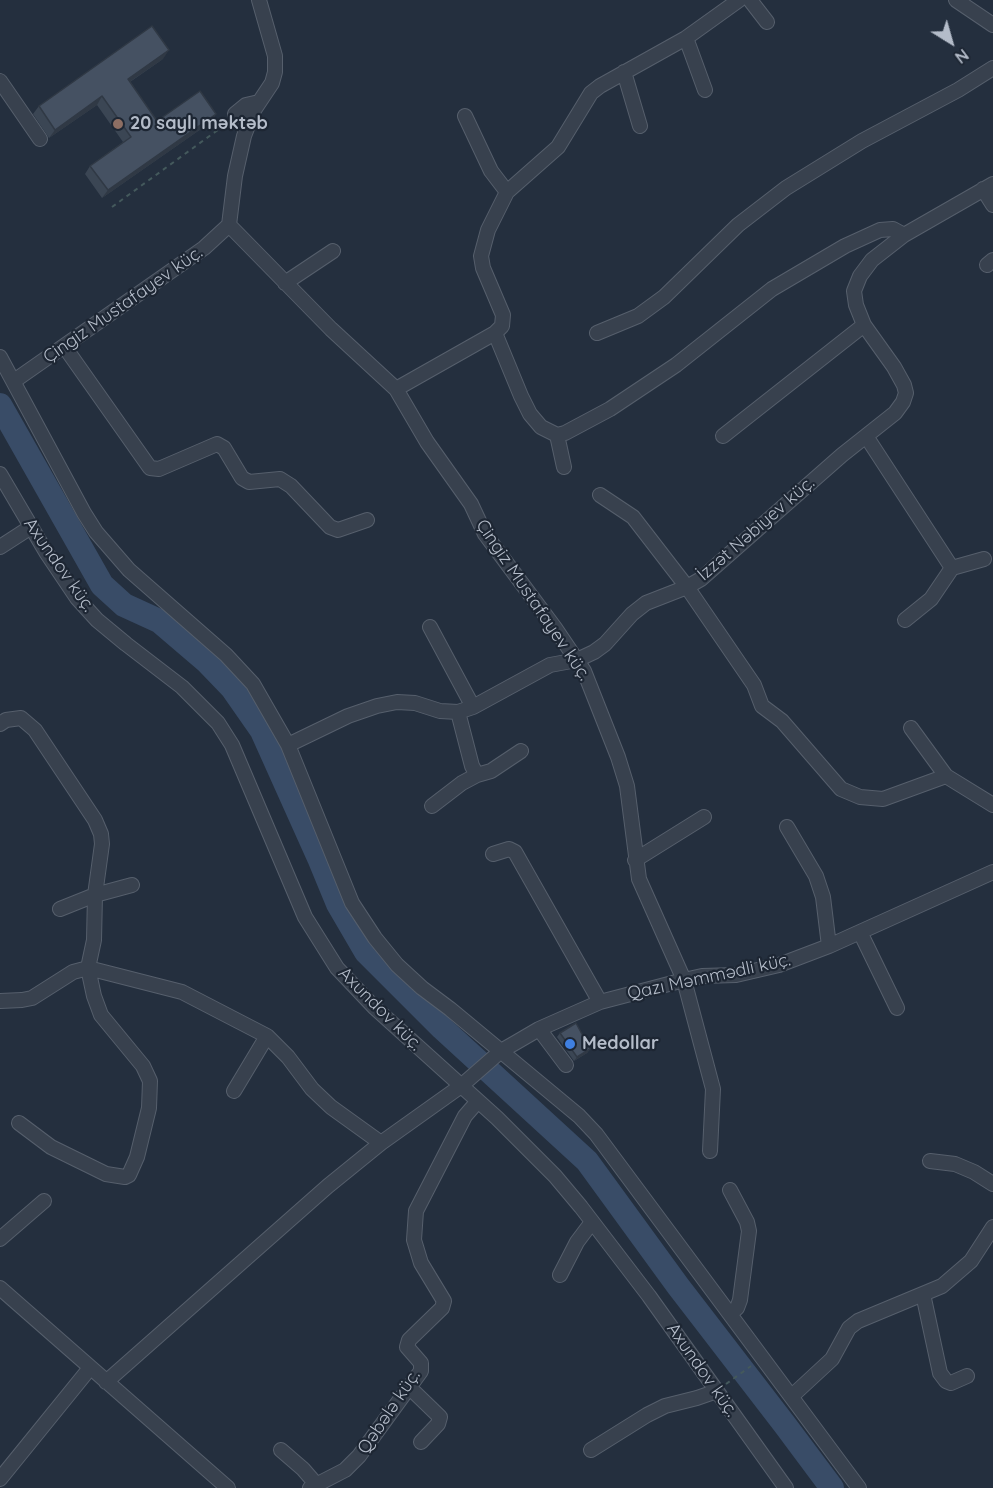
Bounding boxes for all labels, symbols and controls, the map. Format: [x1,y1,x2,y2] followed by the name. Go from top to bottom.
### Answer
[921,12,981,72] north arrow
[951,45,973,68] text: N
[130,113,268,135] place label: 20 saylı məktəb
[111,117,125,131] marker: 20 saylı məktəb
[39,242,207,368] street label: Çingiz Mustafayev küç.
[693,472,819,586] street label: İzzət Nəbiyev küç.
[19,514,99,616] street label: Axundov küç.
[471,515,595,685] street label: Çingiz Mustafayev küç.
[625,949,793,1005] street label: Qazı Məmmədli küç.
[334,963,426,1055] street label: Axundov küç.
[582,1033,659,1055] place label: Medollar
[563,1037,577,1051] marker: Medollar
[662,1319,742,1421] street label: Axundov küç.
[353,1366,425,1458] street label: Qəbələ küç.

